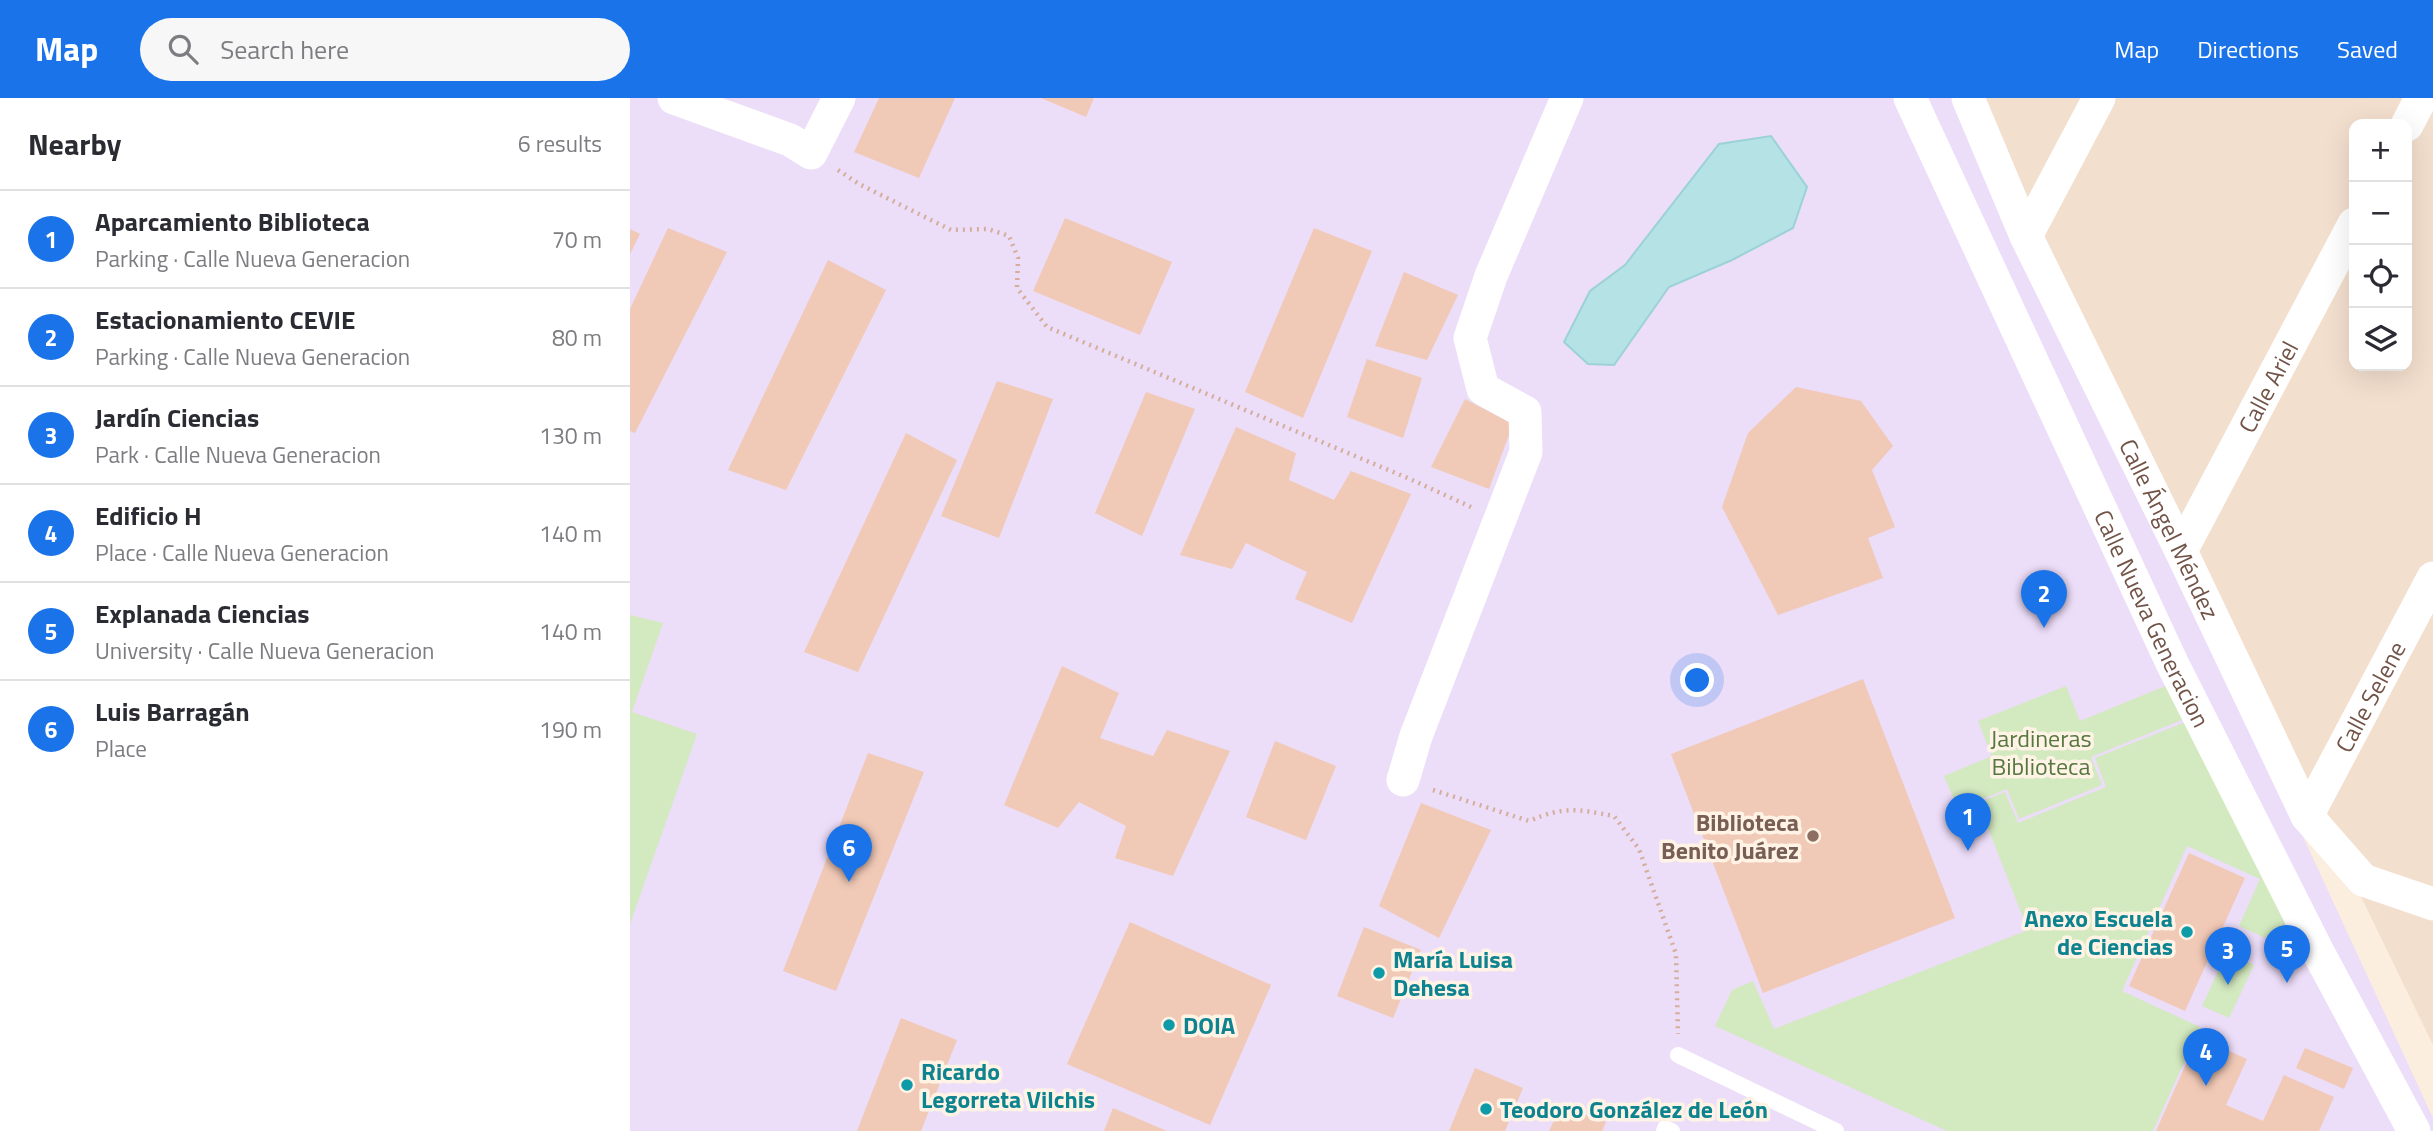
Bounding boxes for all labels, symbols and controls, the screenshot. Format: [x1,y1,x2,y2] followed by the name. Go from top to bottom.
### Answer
[140,18,630,81] search box
[35,24,98,74] text: Map
[164,30,202,68] icon: search
[220,30,349,69] text: Search here
[2114,31,2159,67] text: Map
[2197,31,2299,67] text: Directions
[2337,31,2398,67] text: Saved
[2349,119,2412,371] map controls
[2349,119,2412,182] button: +
[28,121,121,167] text: Nearby
[518,126,602,161] text: 6 results
[2349,182,2412,245] button: −
[95,202,370,241] text: Aparcamiento Biblioteca
[45,222,57,257] text: 1
[552,222,602,257] text: 70 m
[95,241,410,276] text: Parking · Calle Nueva Generacion
[2349,245,2412,308] button: locate
[95,300,355,339] text: Estacionamiento CEVIE
[2349,308,2412,371] button: layers
[45,320,57,355] text: 2
[552,320,602,355] text: 80 m
[2229,334,2307,439] street label: Calle Ariel
[95,339,410,374] text: Parking · Calle Nueva Generacion
[95,398,259,437] text: Jardín Ciencias
[45,418,57,453] text: 3
[539,418,602,453] text: 130 m
[2110,432,2229,625] street label: Calle Ángel Méndez
[95,437,381,472] text: Park · Calle Nueva Generacion
[95,496,202,535] text: Edificio H
[2085,504,2219,733] street label: Calle Nueva Generacion
[45,516,57,551] text: 4
[539,516,602,551] text: 140 m
[95,535,389,570] text: Place · Calle Nueva Generacion
[2021,570,2067,628] pin: 2
[95,594,309,633] text: Explanada Ciencias
[45,614,57,649] text: 5
[539,614,602,649] text: 140 m
[95,633,434,668] text: University · Calle Nueva Generacion
[2326,635,2414,759] street label: Calle Selene
[1680,663,1714,697] your location
[95,692,250,731] text: Luis Barragán
[45,712,57,747] text: 6
[539,712,602,747] text: 190 m
[1990,720,2092,784] park label: Jardineras Biblioteca
[95,731,147,766] text: Place
[1945,793,1991,851] pin: 1
[1661,804,1799,868] place label: Biblioteca Benito Juárez
[826,824,872,882] pin: 6
[1805,828,1821,844] marker: Biblioteca Benito Juárez
[2024,900,2173,964] place label: Anexo Escuela de Ciencias
[2179,924,2195,940] marker: Anexo Escuela de Ciencias
[2264,925,2310,983] pin: 5
[2205,927,2251,985] pin: 3
[1393,941,1513,1005] place label: María Luisa Dehesa
[1371,965,1387,981] marker: María Luisa Dehesa
[1183,1007,1236,1043] place label: DOIA
[1161,1017,1177,1033] marker: DOIA
[2183,1028,2229,1086] pin: 4
[921,1053,1095,1117] place label: Ricardo Legorreta Vilchis
[899,1077,915,1093] marker: Ricardo Legorreta Vilchis
[1500,1091,1768,1127] place label: Teodoro González de León
[1478,1101,1494,1117] marker: Teodoro González de León

